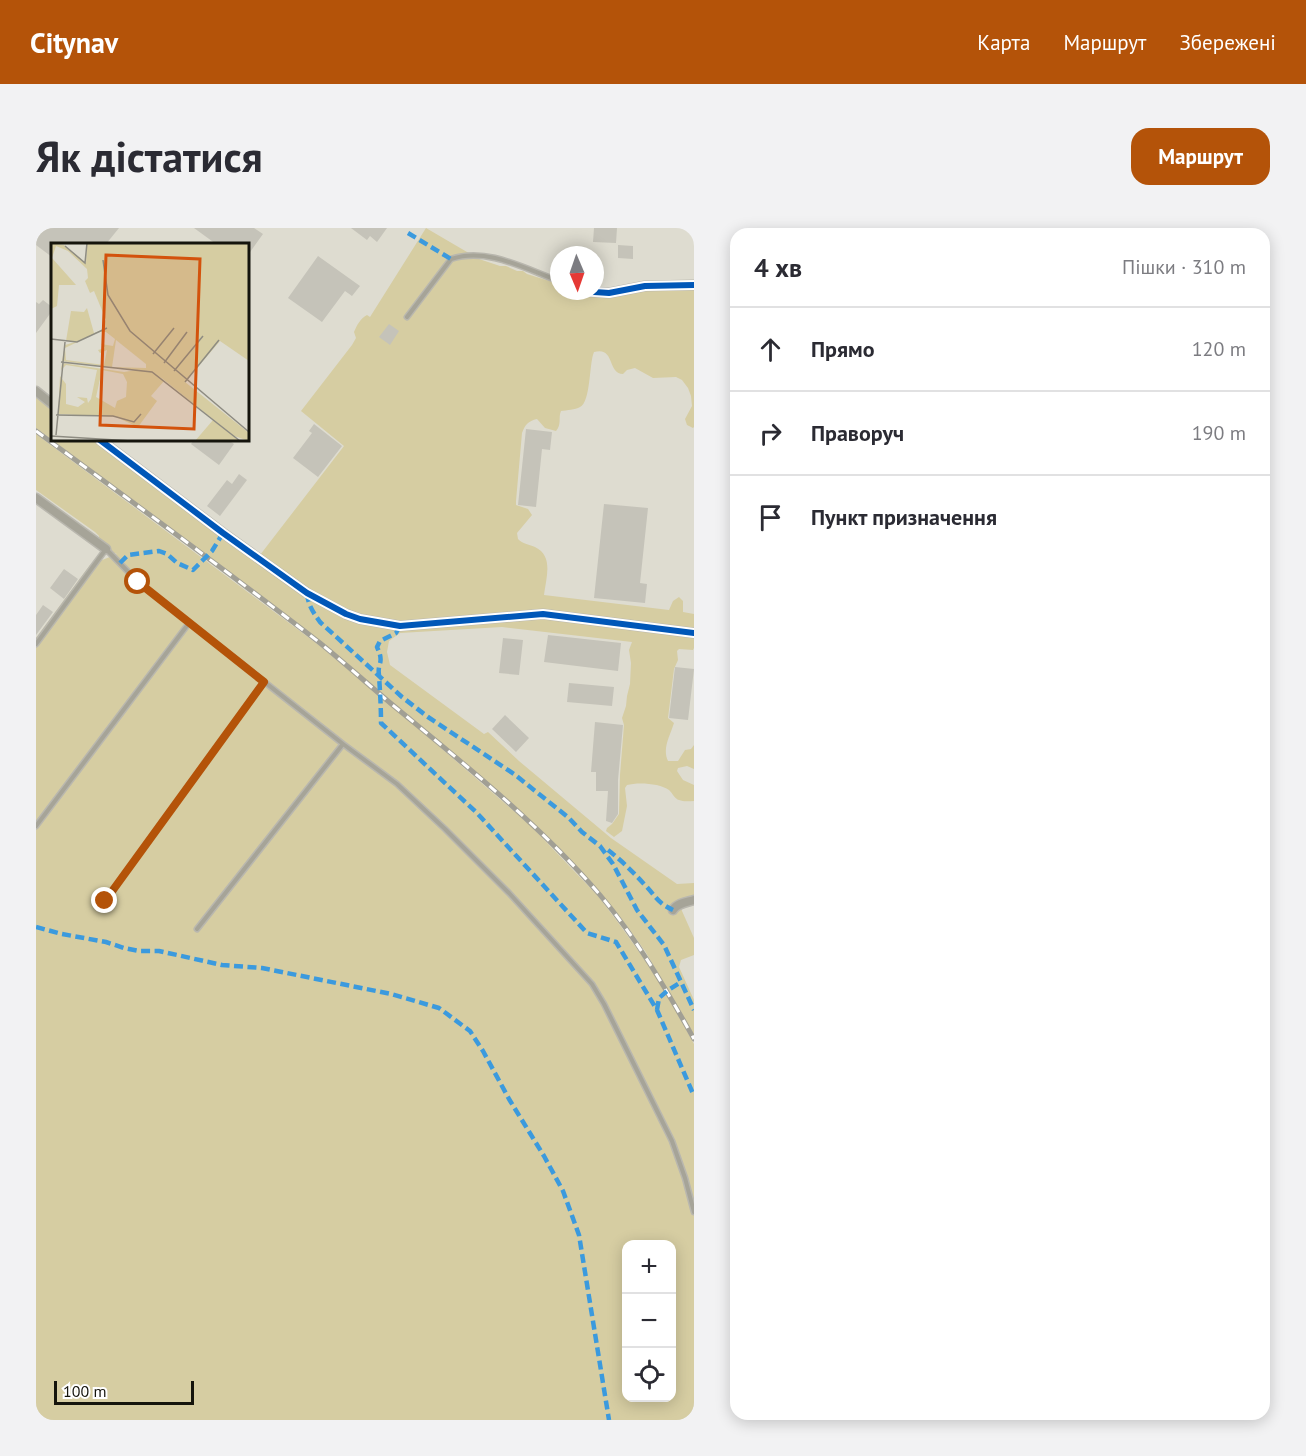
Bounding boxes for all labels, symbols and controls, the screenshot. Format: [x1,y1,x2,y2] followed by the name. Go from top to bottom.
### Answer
[30,24,118,61] text: Citynav
[977,29,1030,56] text: Карта
[1063,29,1146,56] text: Маршрут
[1179,29,1276,56] text: Збережені
[1131,128,1270,185] button: Маршрут
[36,129,263,184] text: Як дістатися
[51,243,249,441] inset map
[550,246,604,300] north arrow
[754,251,802,284] text: 4 хв
[1122,254,1246,280] text: Пішки · 310 m
[754,333,787,366] icon: ahead
[811,335,874,363] text: Прямо
[1192,336,1246,362] text: 120 m
[754,417,787,450] icon: right
[811,419,904,447] text: Праворуч
[1192,420,1246,446] text: 190 m
[754,501,787,534] icon: arrive
[811,503,997,531] text: Пункт призначення
[124,568,150,594] route start
[91,887,117,913] route end
[622,1240,676,1402] map controls
[622,1240,676,1294] button: +
[622,1294,676,1348] button: −
[622,1348,676,1402] button: locate
[54,1378,194,1406] scale bar
[63,1381,106,1401] text: 100 m

